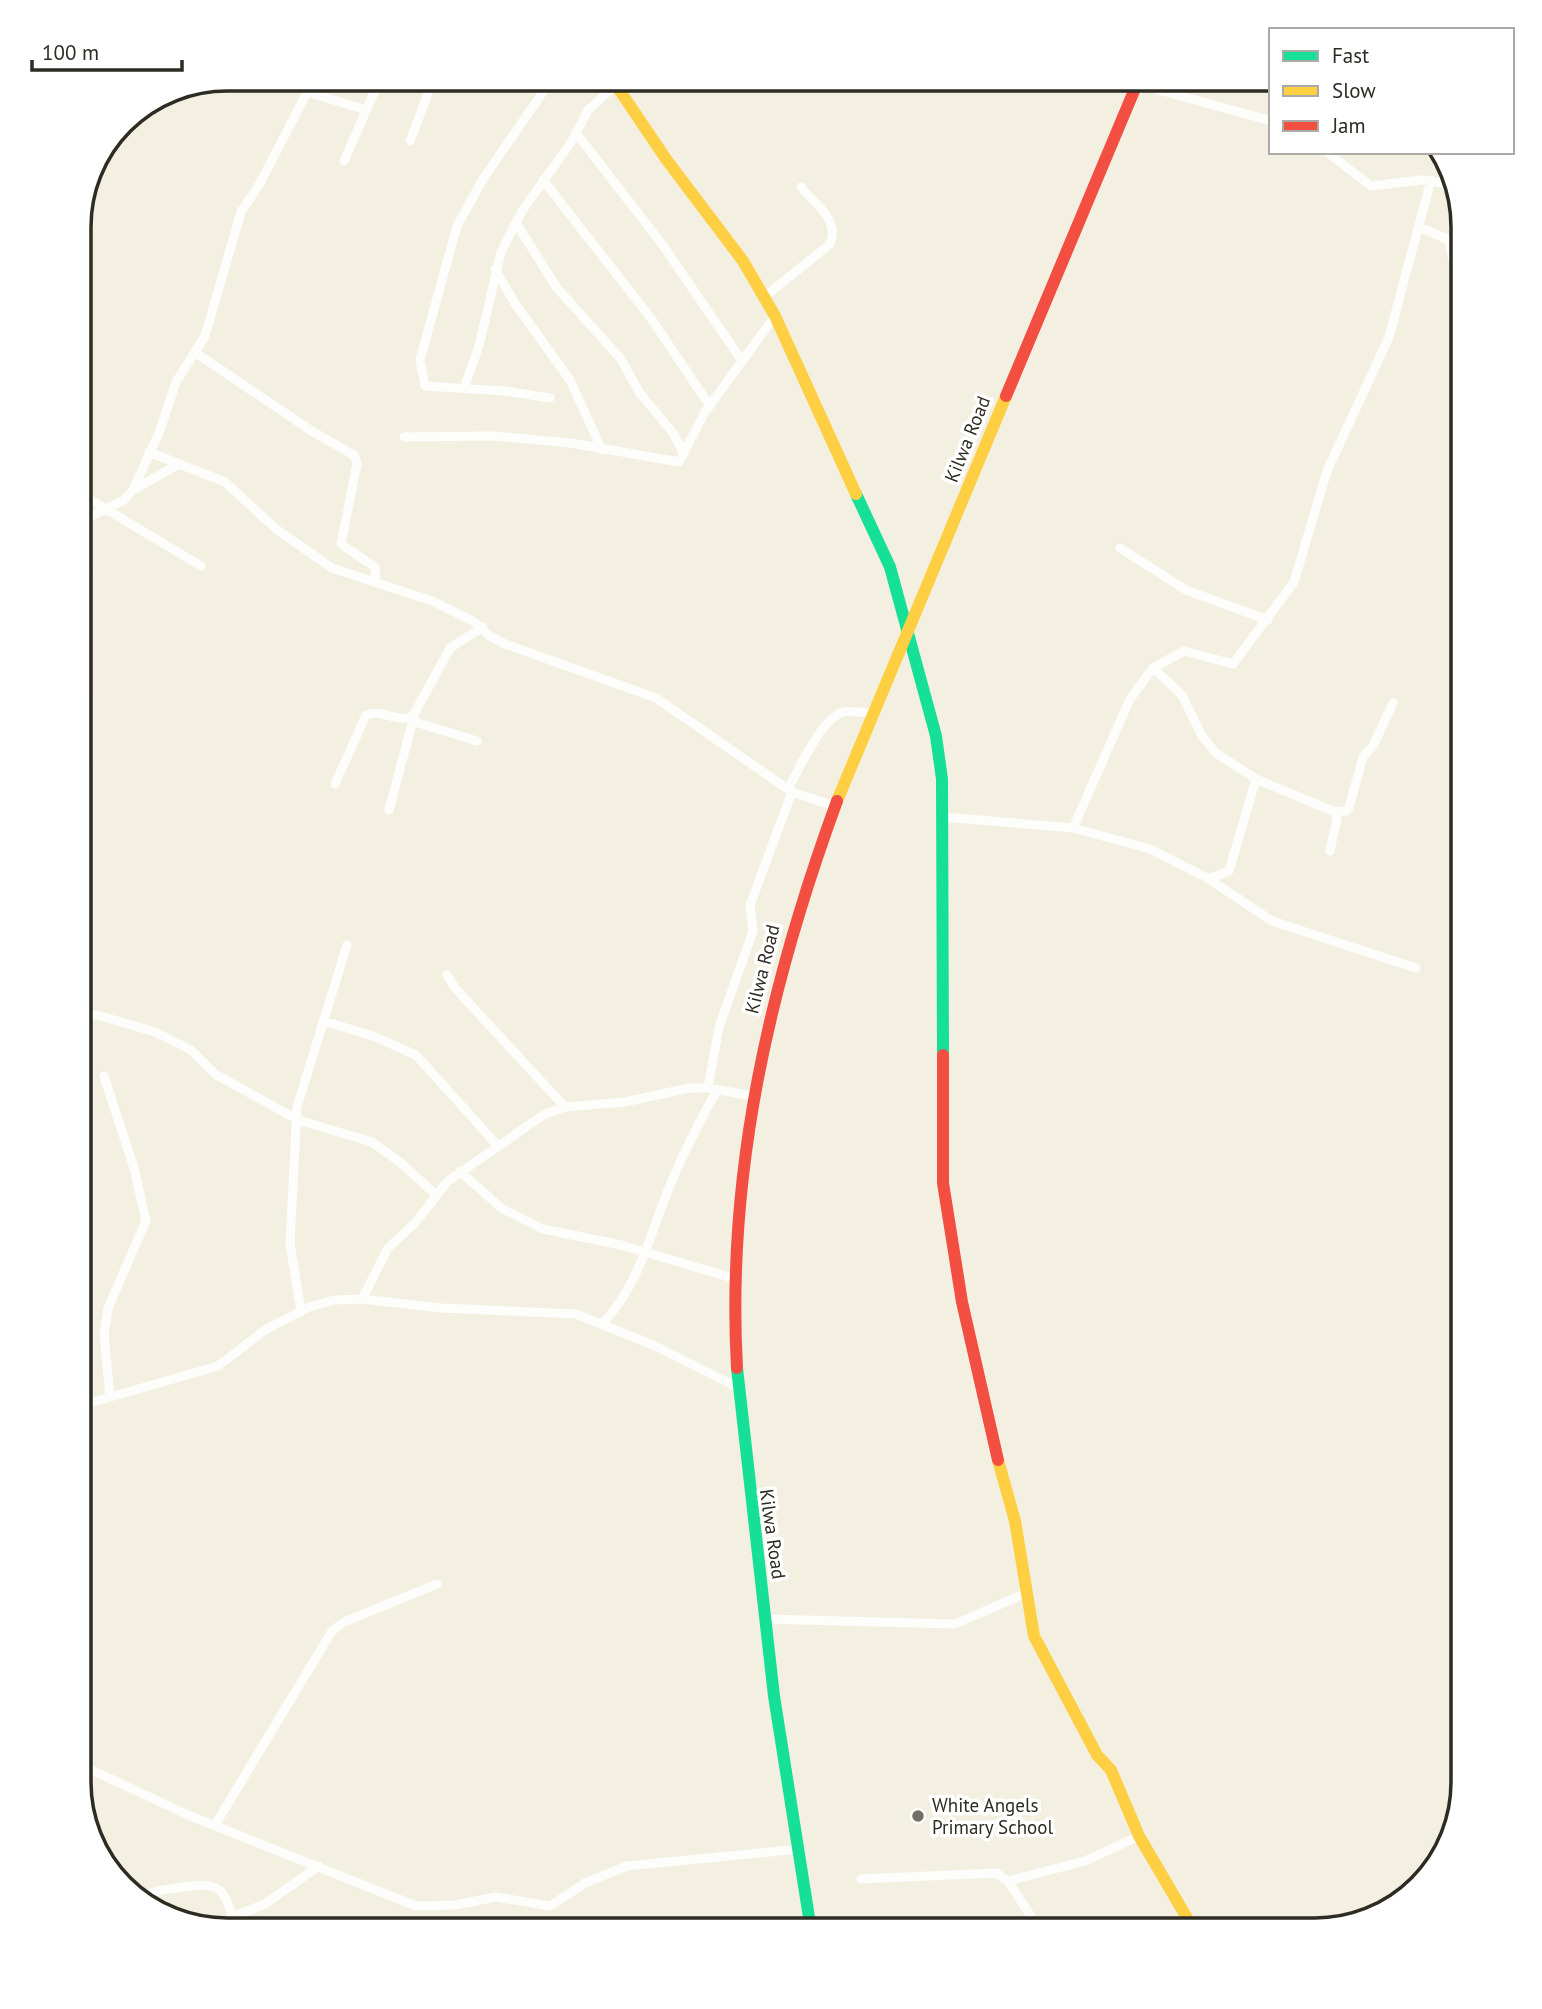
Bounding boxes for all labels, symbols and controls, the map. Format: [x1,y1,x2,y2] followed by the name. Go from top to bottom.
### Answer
[32,28,182,72] scale bar
[1269,28,1514,154] legend
[42,39,99,66] text: 100 m
[1332,42,1369,69] text: Fast
[1332,77,1376,104] text: Slow
[1331,112,1366,139] text: Jam
[939,392,995,486] street label: Kilwa Road
[739,922,785,1016] street label: Kilwa Road
[755,1487,791,1581] street label: Kilwa Road
[932,1793,1053,1839] place label: White Angels Primary School
[910,1808,926,1824] marker: White Angels Primary School

